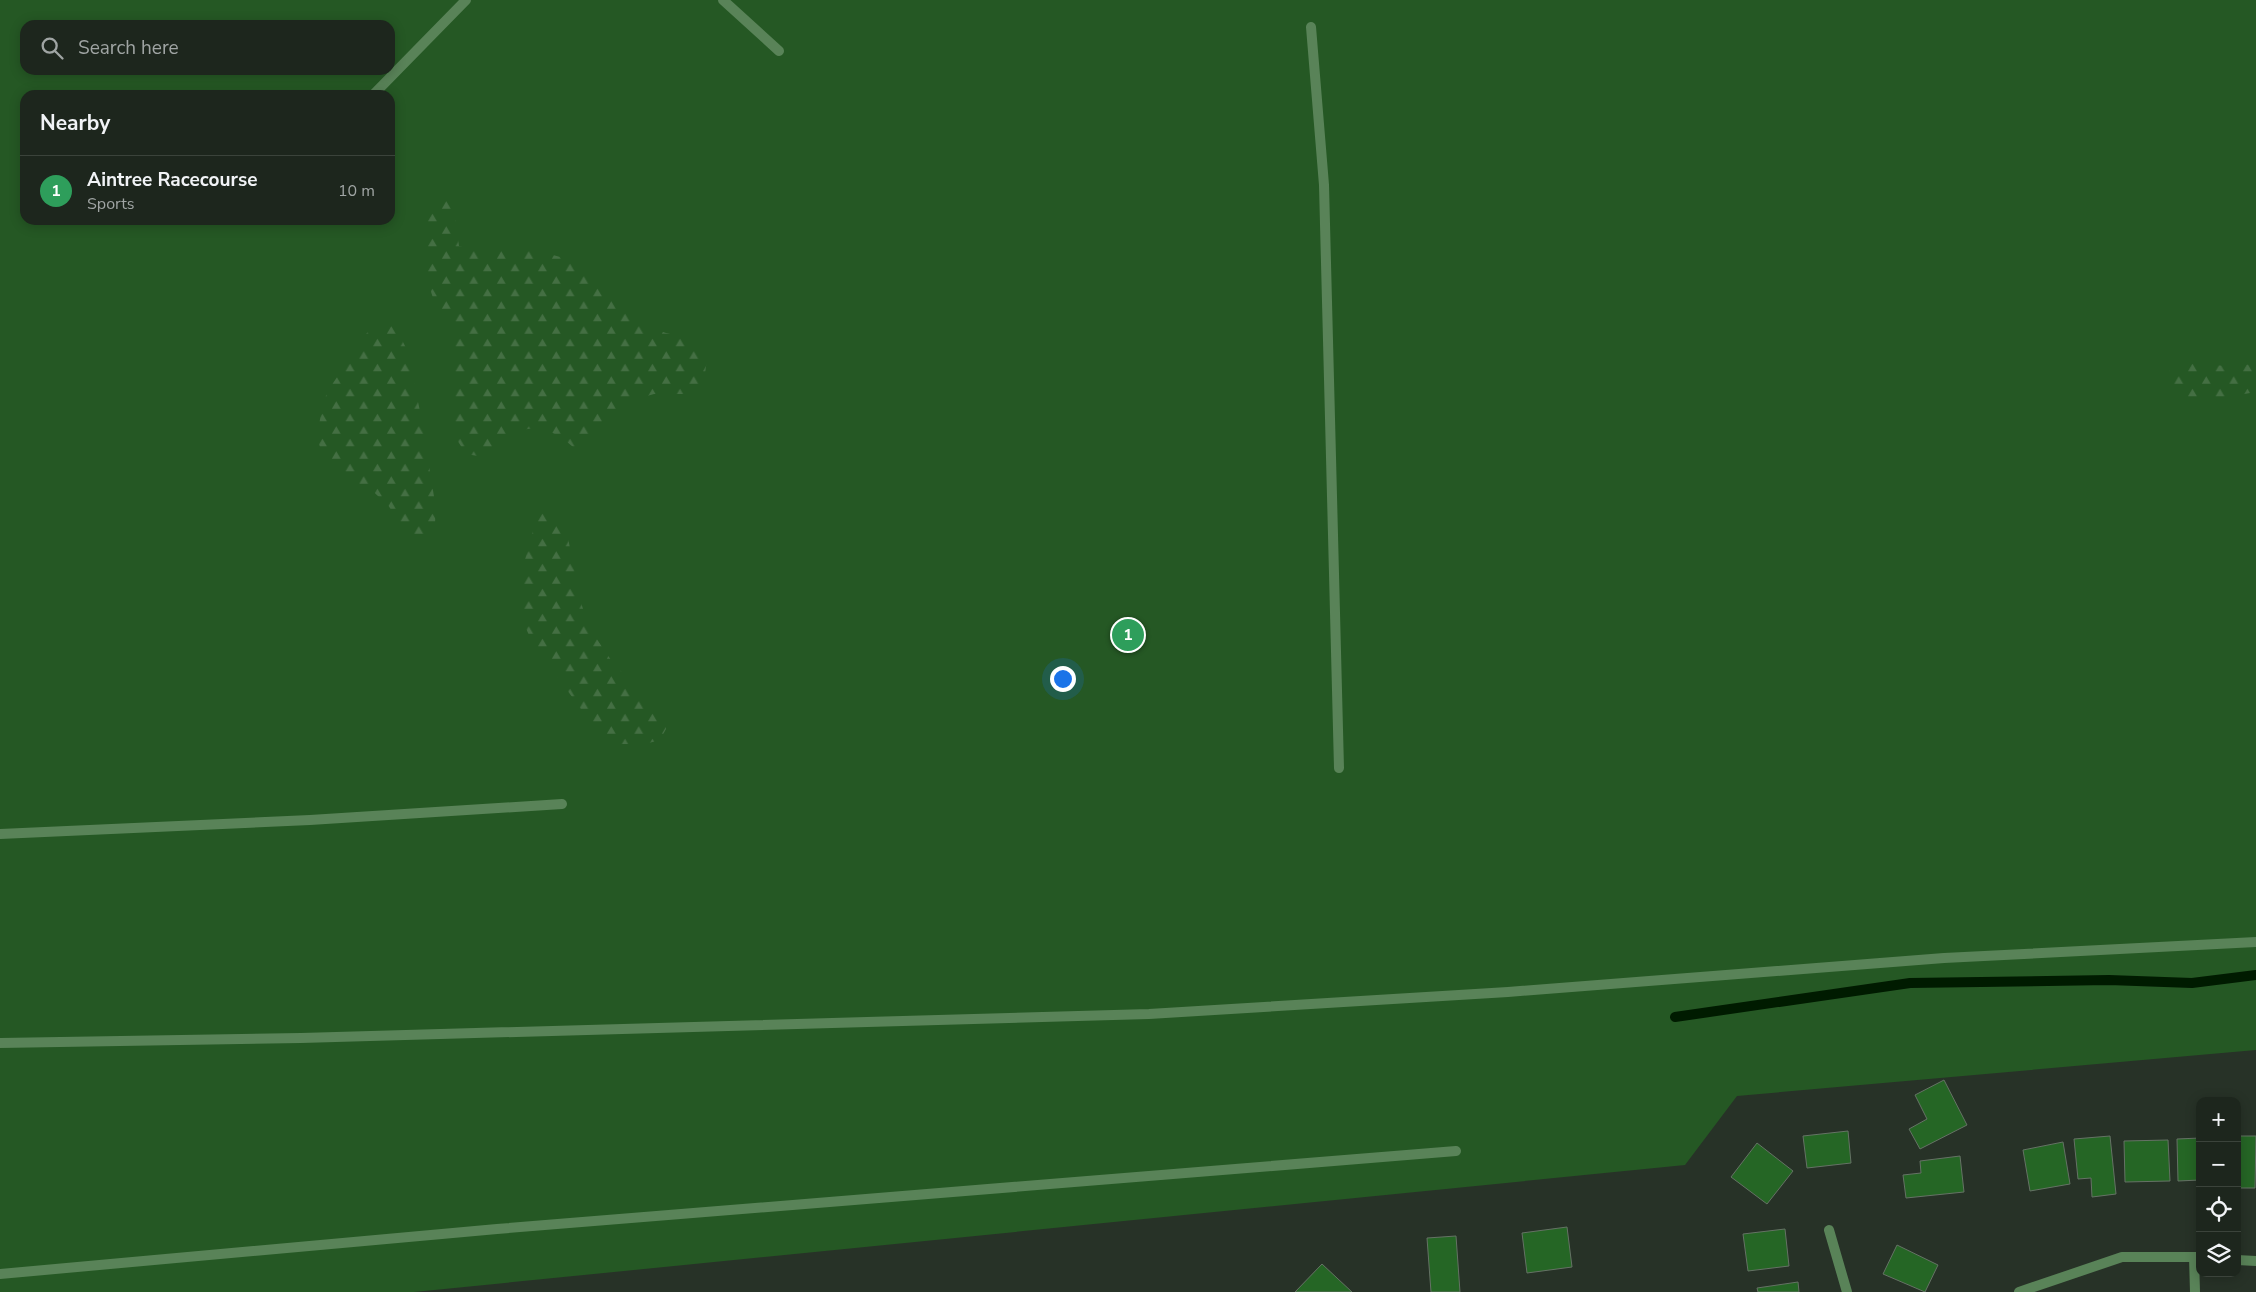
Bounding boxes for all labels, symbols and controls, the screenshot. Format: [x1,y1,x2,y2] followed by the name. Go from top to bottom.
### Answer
[20,20,395,75] search box
[38,34,66,62] icon: search
[78,35,179,61] text: Search here
[40,109,110,137] text: Nearby
[87,167,257,193] text: Aintree Racecourse
[51,180,61,202] text: 1
[338,180,375,202] text: 10 m
[87,193,135,215] text: Sports
[1112,616,1144,654] pin: 1
[1050,666,1076,692] your location
[2196,1097,2241,1277] map controls
[2196,1097,2241,1142] button: +
[2196,1142,2241,1187] button: −
[2196,1187,2241,1232] button: locate
[2196,1232,2241,1277] button: layers

